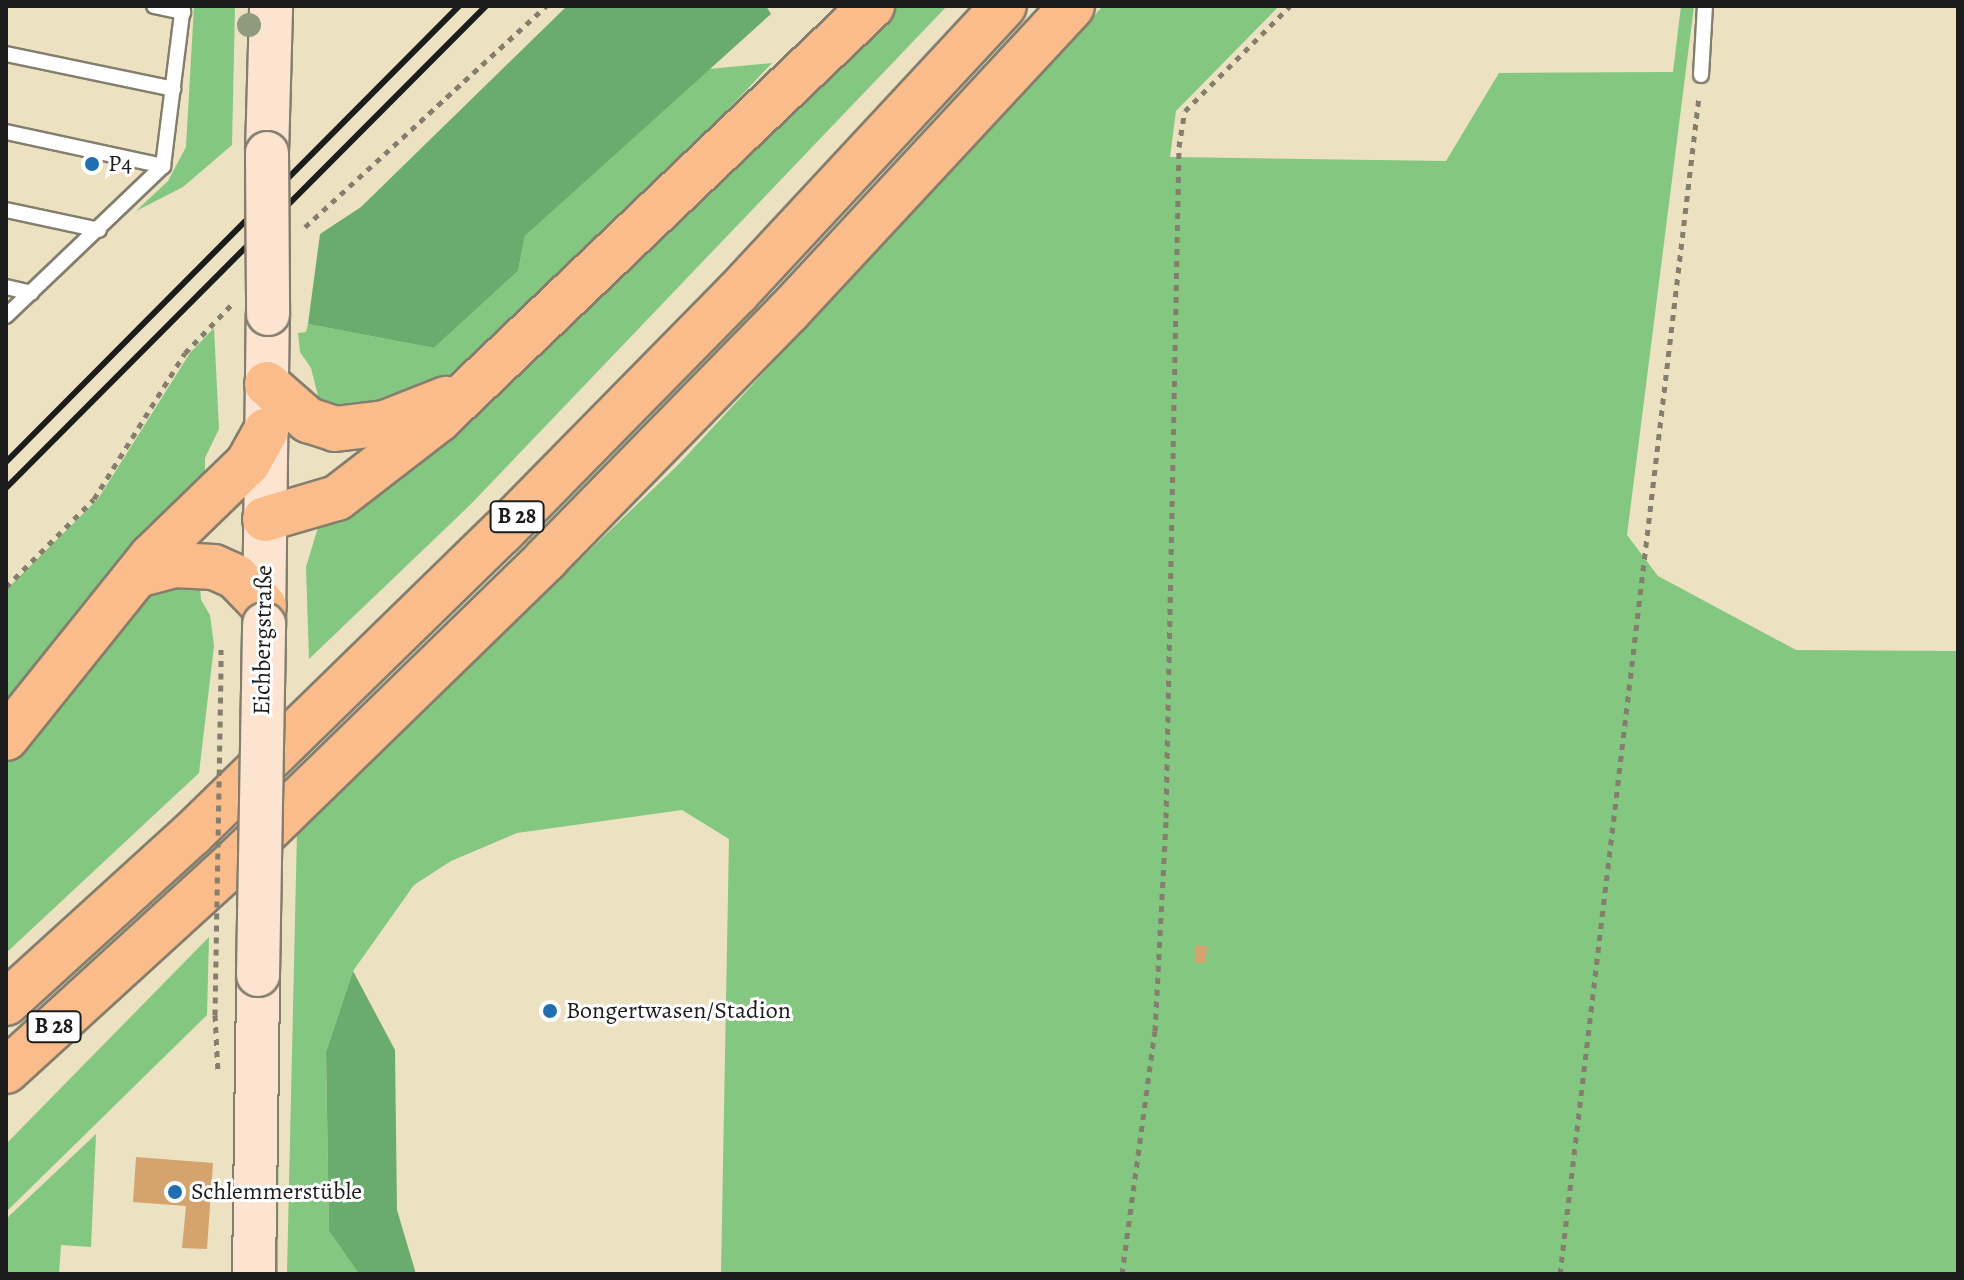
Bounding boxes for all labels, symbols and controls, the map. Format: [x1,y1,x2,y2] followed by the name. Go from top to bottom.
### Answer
[108,150,132,178] place label: P4
[83,155,101,173] marker: P4
[489,499,545,535] road number: B 28
[247,565,279,715] street label: Eichbergstraße
[566,997,791,1025] place label: Bongertwasen/Stadion
[541,1002,559,1020] marker: Bongertwasen/Stadion
[26,1009,82,1045] road number: B 28
[191,1178,362,1206] place label: Schlemmerstüble
[166,1183,184,1201] marker: Schlemmerstüble

